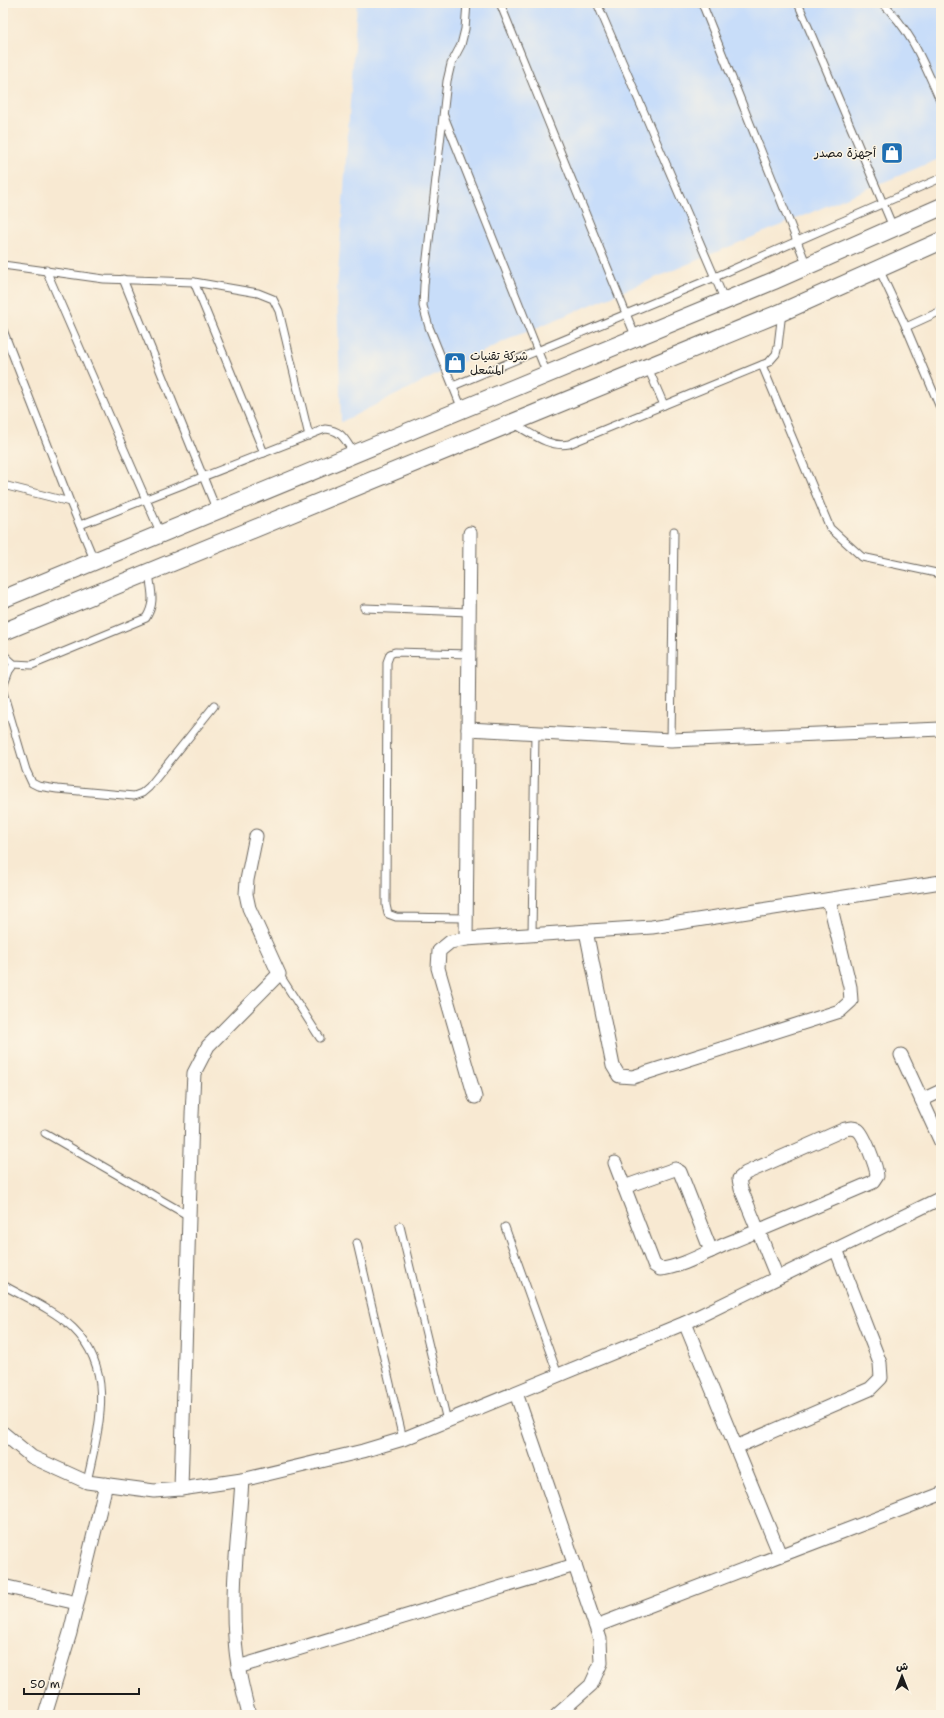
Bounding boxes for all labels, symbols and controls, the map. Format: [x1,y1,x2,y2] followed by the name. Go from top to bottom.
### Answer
[879,140,905,166] shop icon: أجهزة مصدر
[813,145,876,161] place label: أجهزة مصدر
[470,348,528,378] place label: شركة تقنيات المشعل
[442,350,468,376] shop icon: شركة تقنيات المشعل
[882,1656,922,1696] north arrow
[896,1659,908,1674] text: ش
[24,1670,139,1696] scale bar
[30,1676,60,1692] text: 50 m

